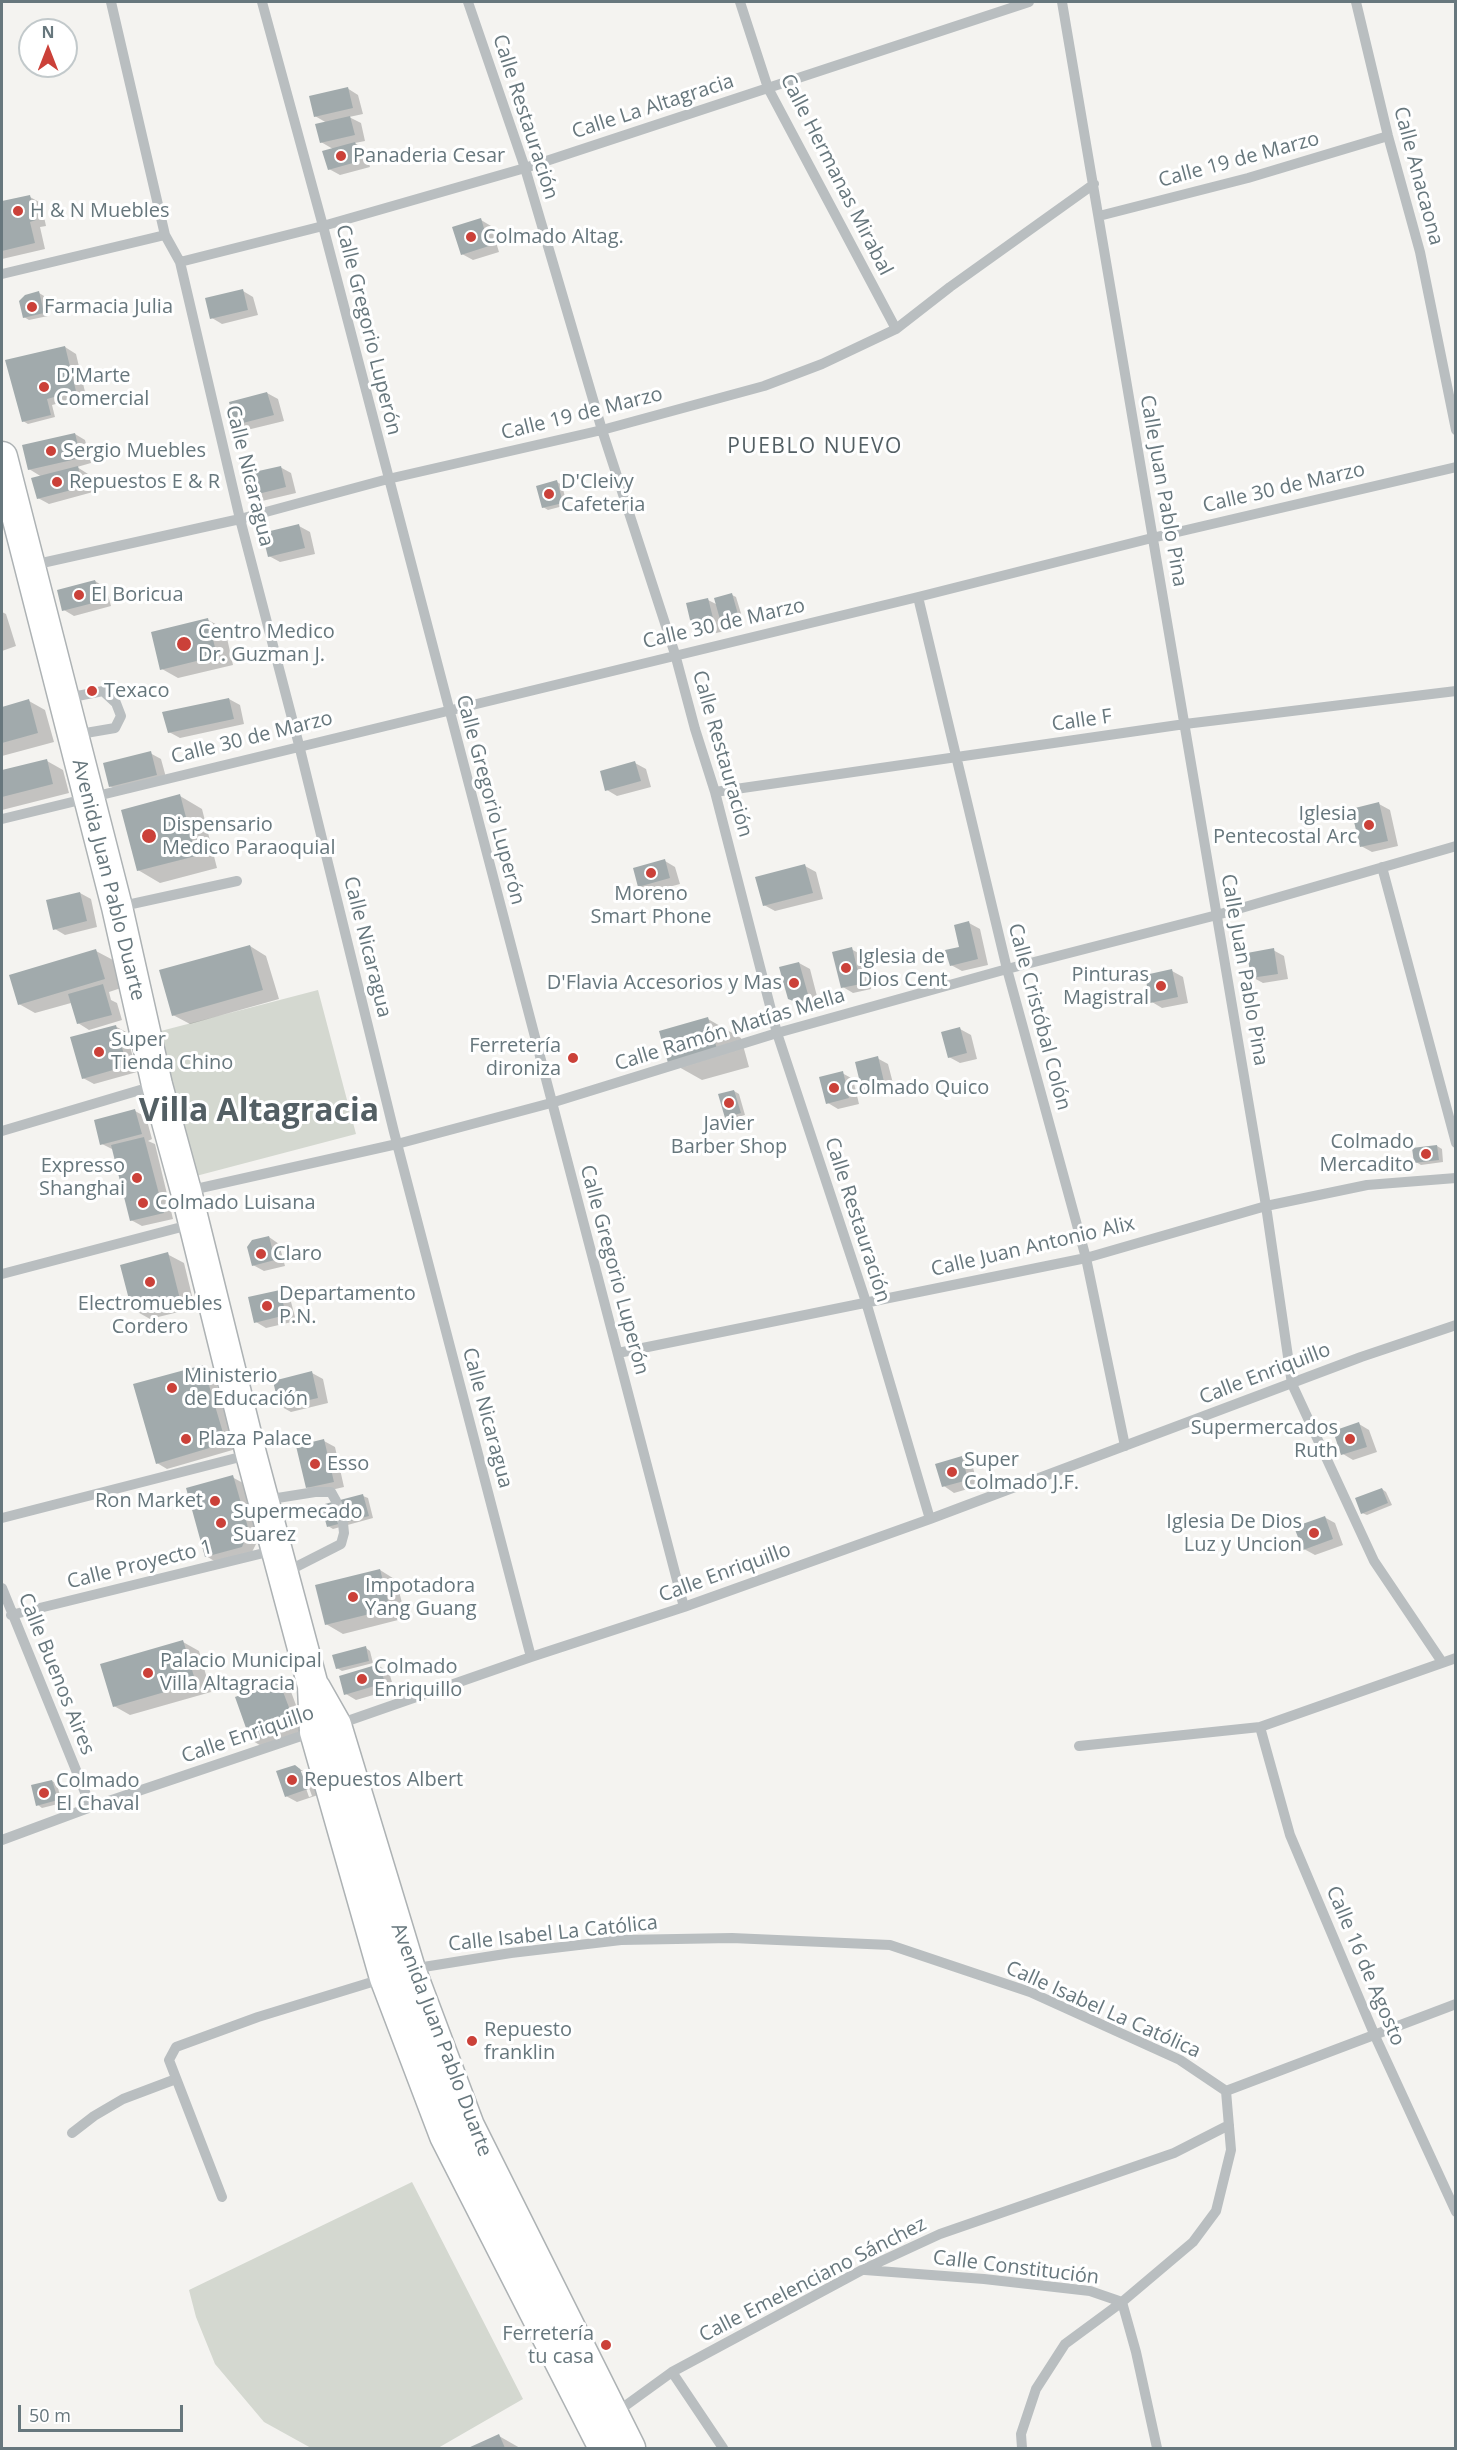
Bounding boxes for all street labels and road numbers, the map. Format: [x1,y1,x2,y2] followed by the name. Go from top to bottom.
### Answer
[487,31,563,203] street label: Calle Restauración
[569,70,737,144] street label: Calle La Altagracia
[775,70,897,280] street label: Calle Hermanas Mirabal
[1388,104,1448,248] street label: Calle Anacaona
[1156,127,1322,193] street label: Calle 19 de Marzo
[330,222,406,438] street label: Calle Gregorio Luperón
[499,382,665,446] street label: Calle 19 de Marzo
[1134,393,1192,589] street label: Calle Juan Pablo Pina
[220,403,278,549] street label: Calle Nicaragua
[1201,458,1367,518] street label: Calle 30 de Marzo
[641,594,807,654] street label: Calle 30 de Marzo
[687,668,757,840] street label: Calle Restauración
[450,692,530,908] street label: Calle Gregorio Luperón
[1050,705,1114,737] street label: Calle F
[169,706,335,770] street label: Calle 30 de Marzo
[66,757,150,1003] street label: Avenida Juan Pablo Duarte
[1215,872,1273,1068] street label: Calle Juan Pablo Pina
[338,874,396,1020] street label: Calle Nicaragua
[1003,921,1075,1113] street label: Calle Cristóbal Colón
[612,984,848,1076] street label: Calle Ramón Matías Mella
[819,1134,895,1306] street label: Calle Restauración
[574,1162,654,1378] street label: Calle Gregorio Luperón
[929,1212,1137,1282] street label: Calle Juan Antonio Alix
[1196,1338,1334,1410] street label: Calle Enriquillo
[457,1345,517,1491] street label: Calle Nicaragua
[65,1535,215,1595] street label: Calle Proyecto 1
[656,1538,794,1608] street label: Calle Enriquillo
[13,1590,99,1758] street label: Calle Buenos Aires
[179,1701,317,1769] street label: Calle Enriquillo
[1321,1883,1409,2049] street label: Calle 16 de Agosto
[447,1911,659,1957] street label: Calle Isabel La Católica
[385,1920,497,2160] street label: Avenida Juan Pablo Duarte
[1002,1956,1204,2064] street label: Calle Isabel La Católica
[695,2212,931,2348] street label: Calle Emelenciano Sánchez
[932,2246,1100,2290] street label: Calle Constitución

